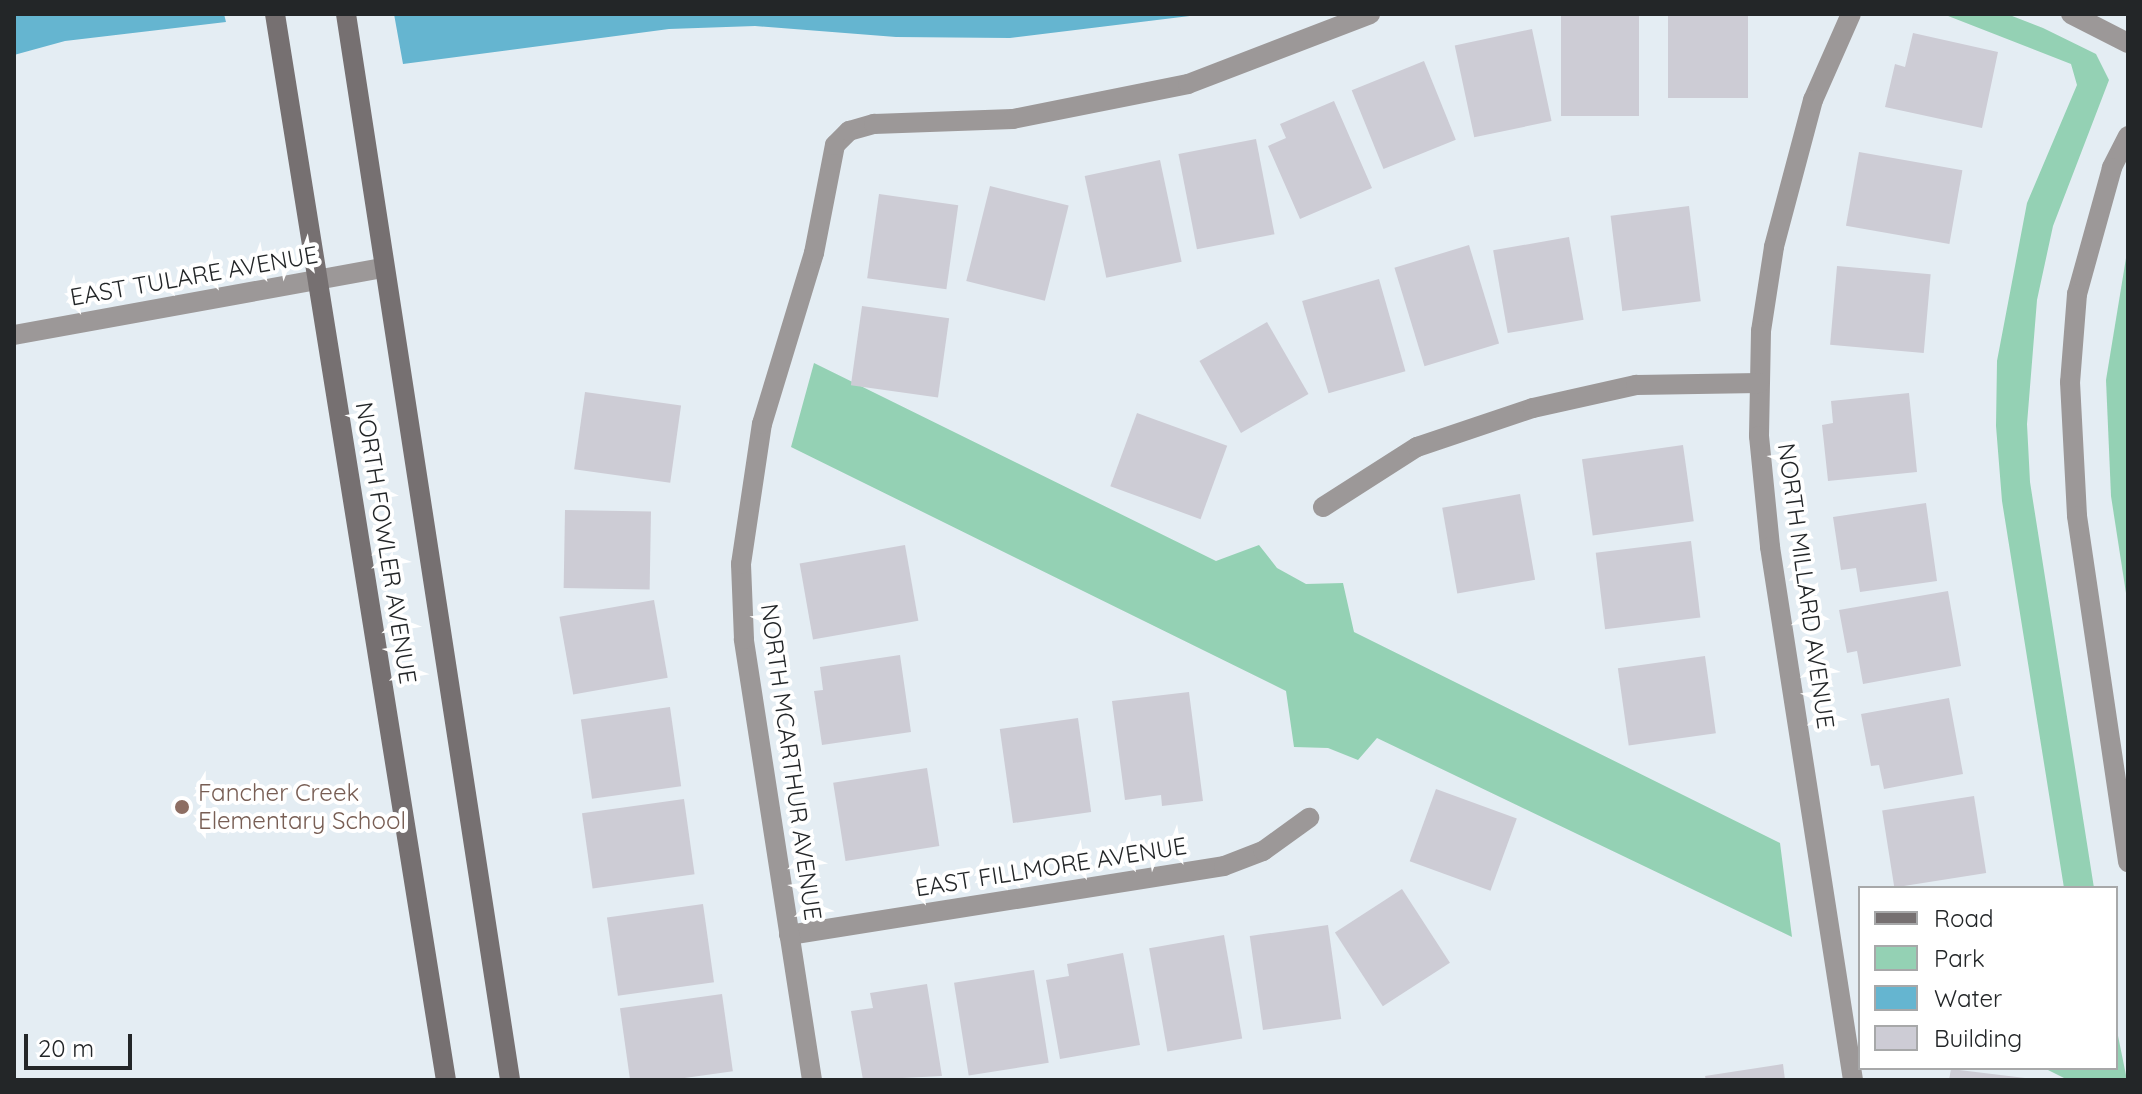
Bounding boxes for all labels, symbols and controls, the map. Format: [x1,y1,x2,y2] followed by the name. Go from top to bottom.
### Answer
[68,240,320,312] street label: EAST TULARE AVENUE
[349,400,423,686] street label: NORTH FOWLER AVENUE
[1772,441,1840,731] street label: NORTH MILLARD AVENUE
[755,602,827,922] street label: NORTH MCARTHUR AVENUE
[198,779,406,835] place label: Fancher Creek Elementary School
[173,798,191,816] marker: Fancher Creek Elementary School
[913,831,1189,903] street label: EAST FILLMORE AVENUE
[1858,886,2118,1070] legend
[1934,903,1994,933] text: Road
[1934,943,1985,973] text: Park
[1934,983,2002,1013] text: Water
[28,1018,136,1068] scale bar
[1934,1023,2022,1053] text: Building
[38,1033,94,1063] text: 20 m

